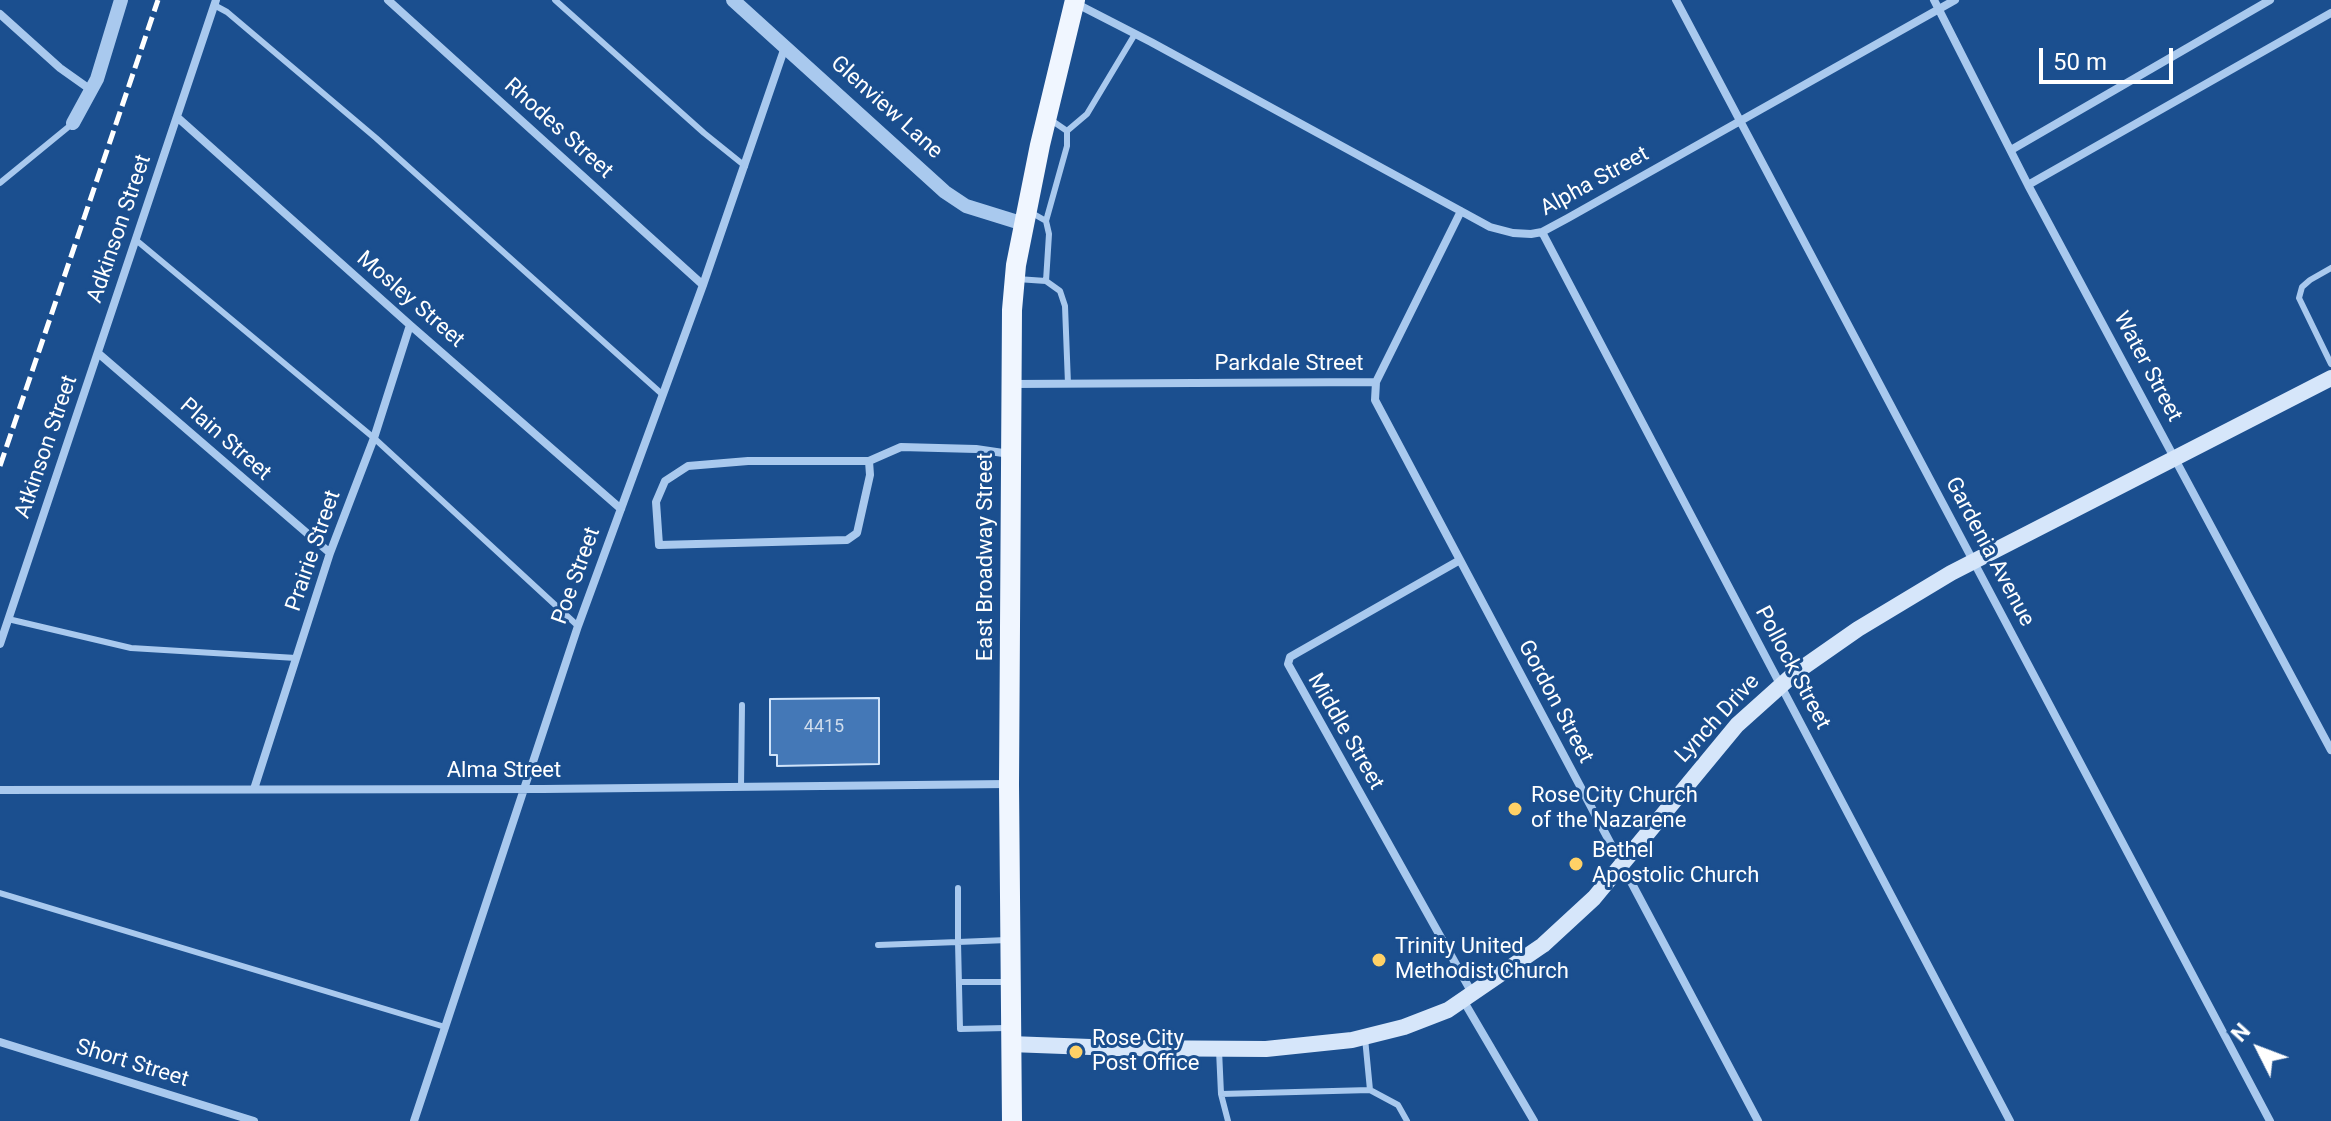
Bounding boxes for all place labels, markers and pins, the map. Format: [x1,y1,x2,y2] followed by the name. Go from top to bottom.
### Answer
[1531,783,1698,834] place label: Rose City Church of the Nazarene
[1506,800,1524,818] marker: Rose City Church of the Nazarene
[1592,838,1759,890] place label: Bethel Apostolic Church
[1567,855,1585,873] marker: Bethel Apostolic Church
[1395,934,1569,986] place label: Trinity United Methodist Church
[1370,951,1388,969] marker: Trinity United Methodist Church
[1092,1026,1199,1078] place label: Rose City Post Office
[1067,1043,1085,1061] marker: Rose City Post Office

